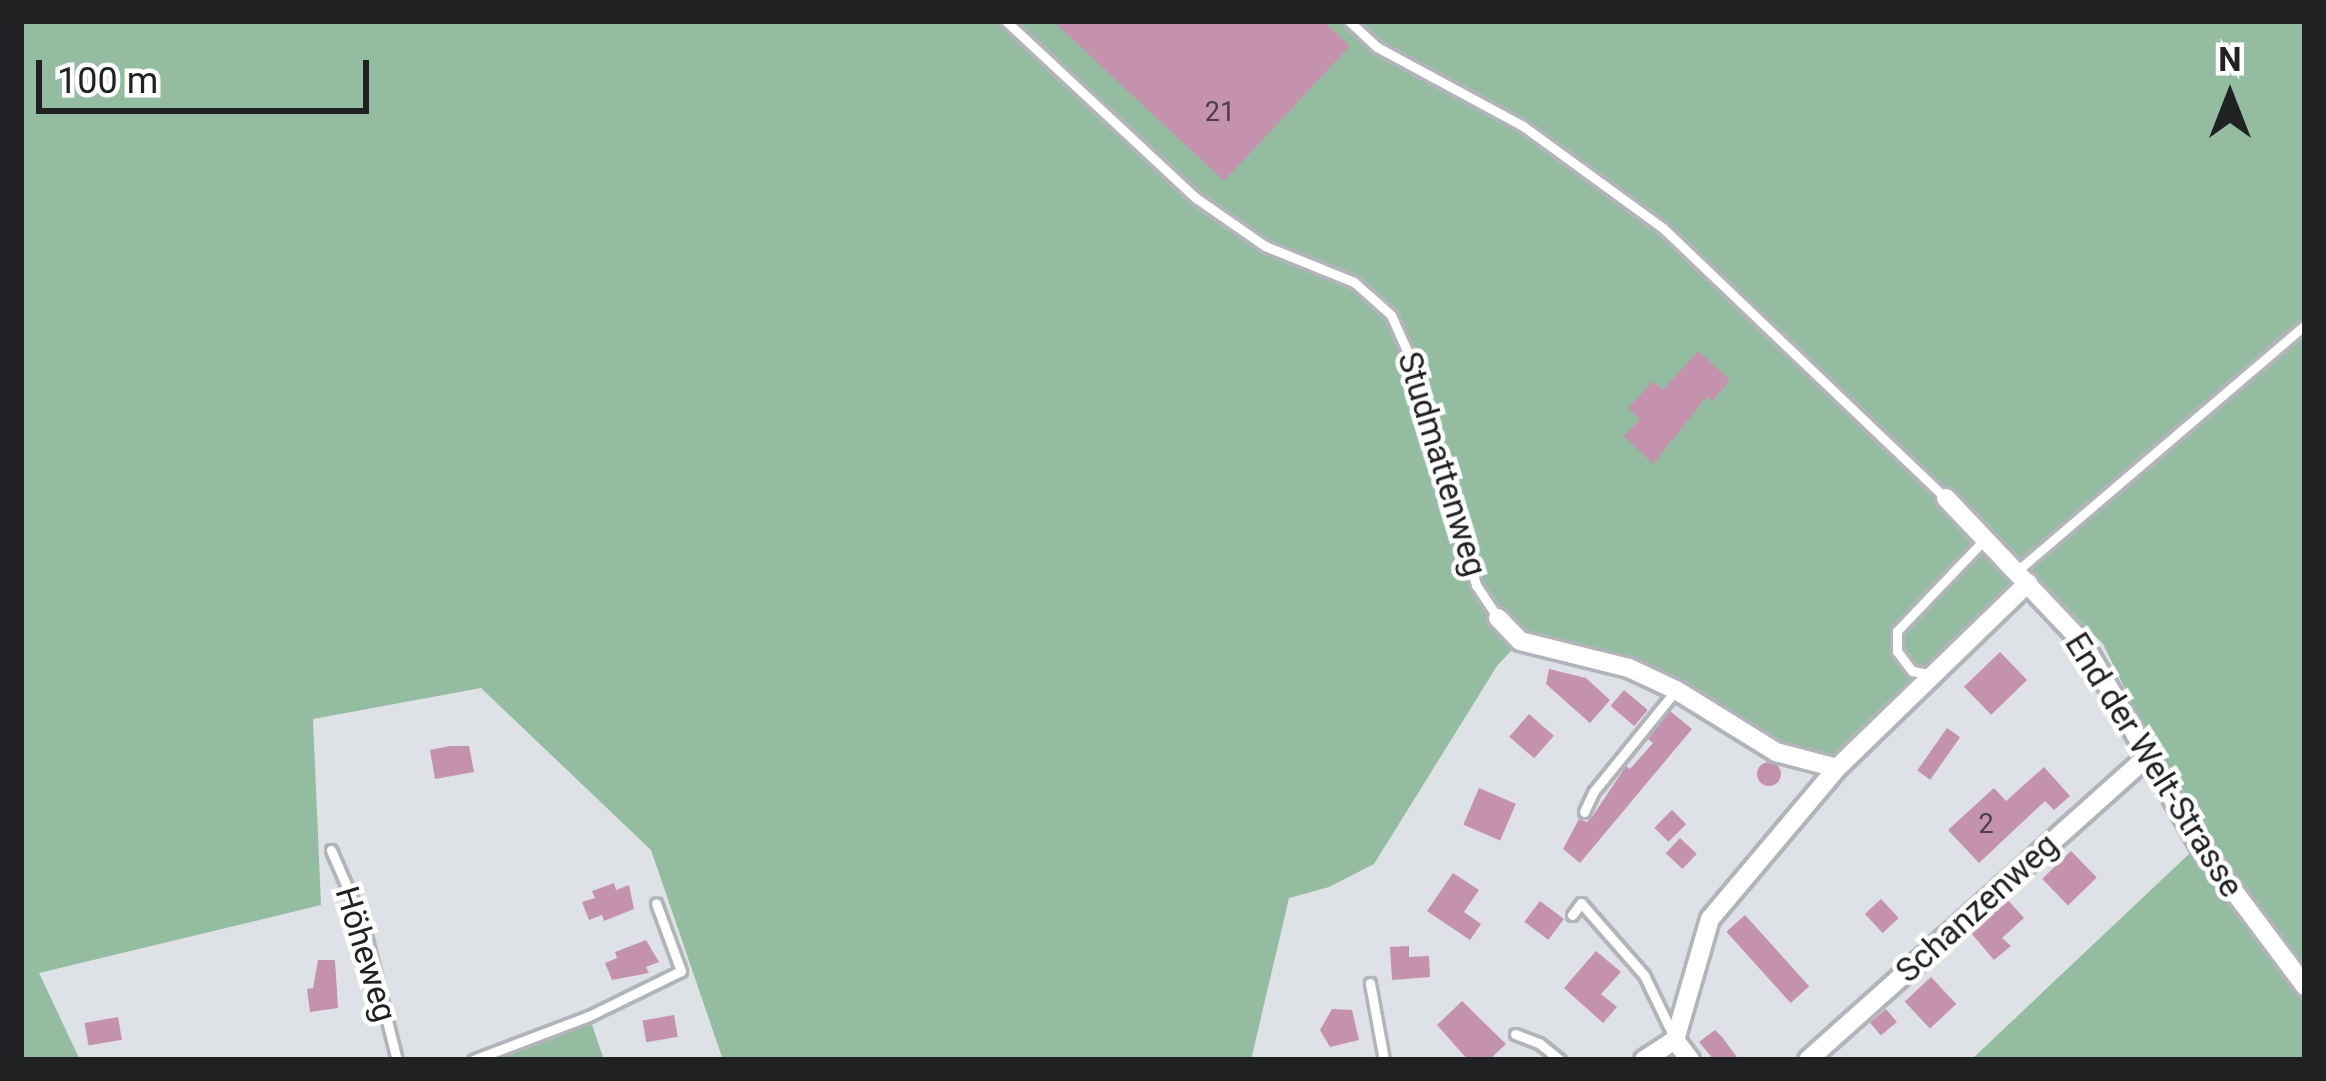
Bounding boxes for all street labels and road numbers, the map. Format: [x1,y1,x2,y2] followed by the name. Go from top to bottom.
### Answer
[1389,347,1495,581] street label: Studmattenweg
[2057,626,2251,904] street label: End der Welt-Strasse
[1888,825,2066,991] street label: Schanzenweg
[327,882,405,1026] street label: Höheweg

